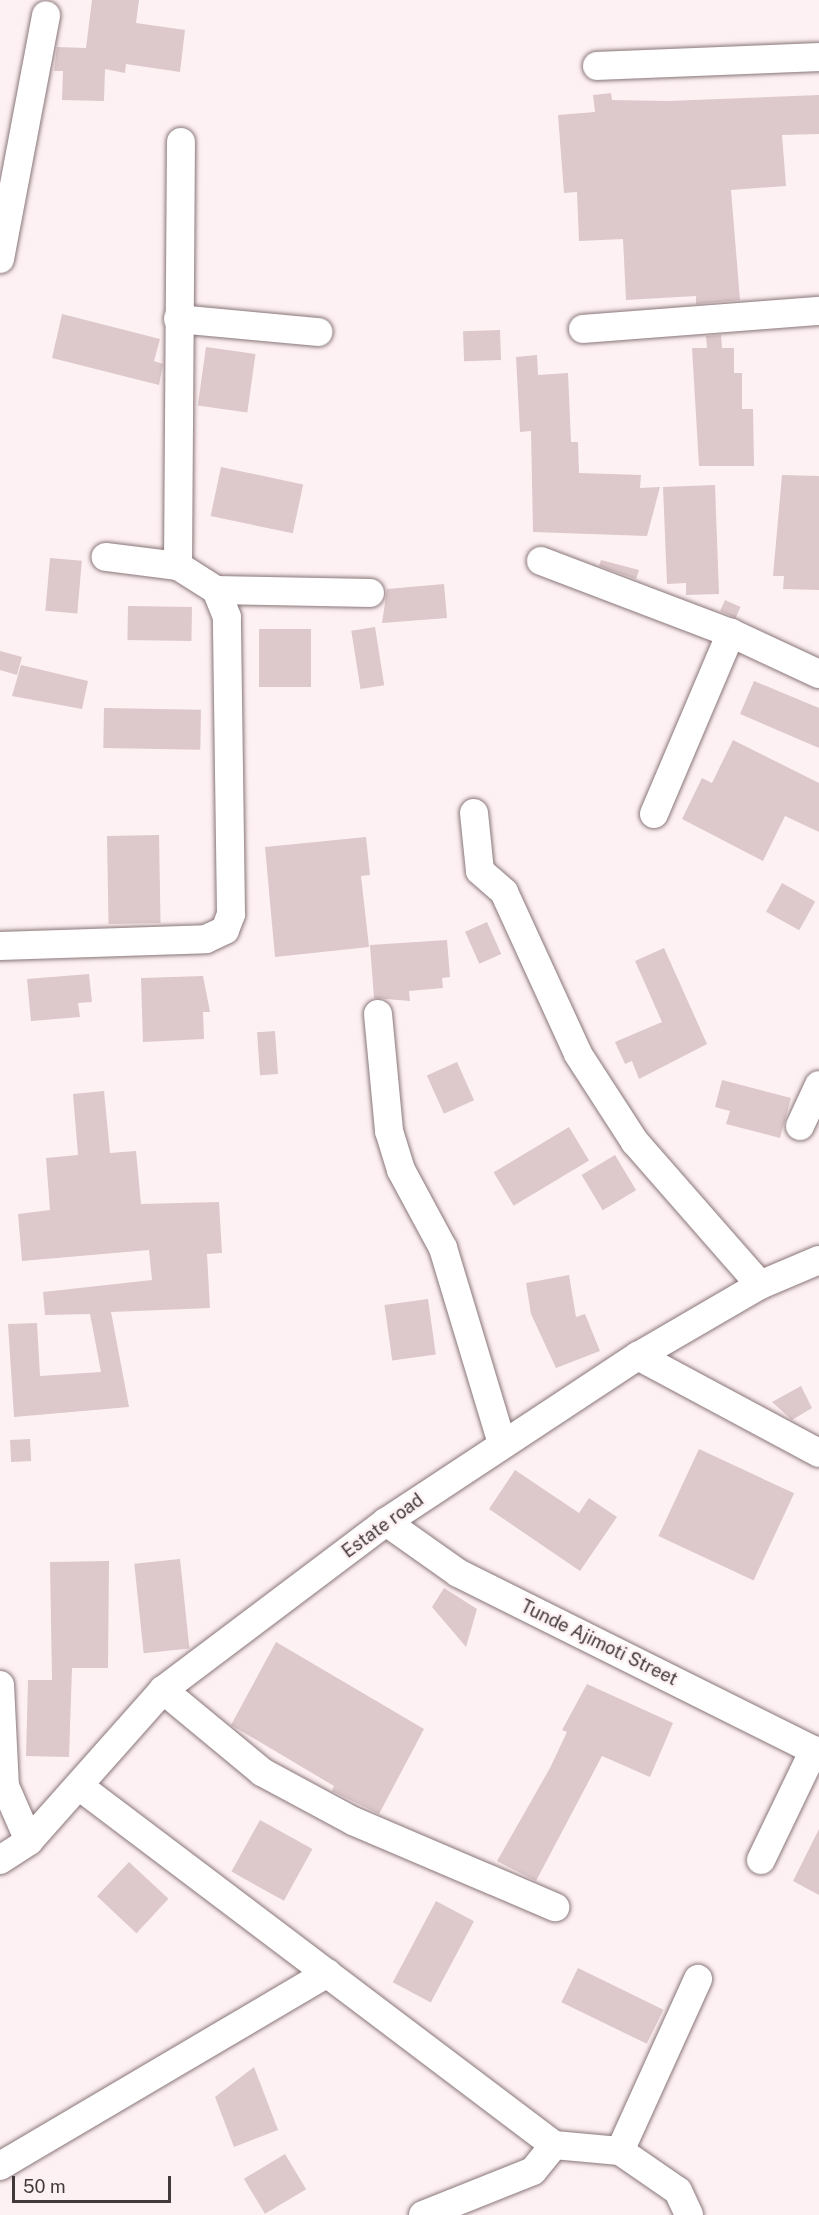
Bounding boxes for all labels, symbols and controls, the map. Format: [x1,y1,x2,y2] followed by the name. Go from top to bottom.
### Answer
[338,1489,428,1563] street label: Estate road
[517,1596,681,1690] street label: Tunde Ajimoti Street
[15,2164,174,2202] scale bar
[23,2176,66,2197] text: 50 m

